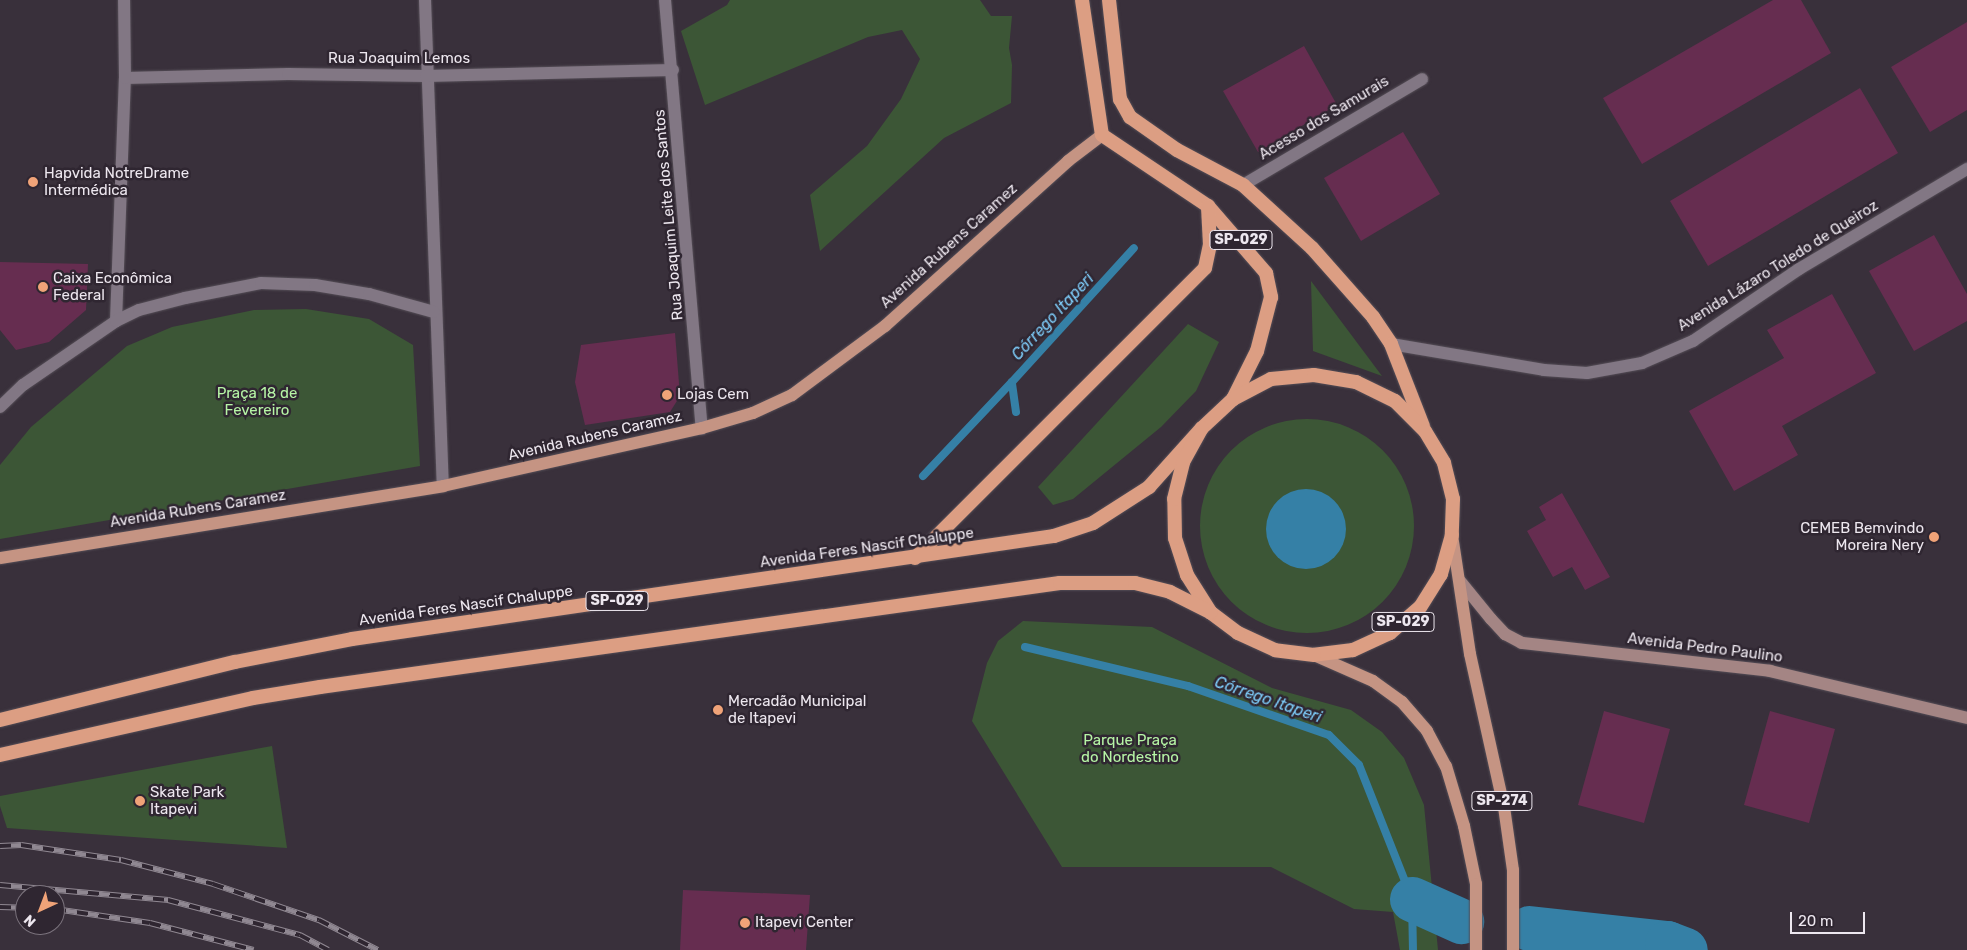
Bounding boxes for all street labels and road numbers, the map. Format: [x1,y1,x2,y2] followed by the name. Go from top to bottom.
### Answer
[328,50,470,68] street label: Rua Joaquim Lemos
[1256,72,1392,164] street label: Acesso dos Samurais
[651,109,687,321] street label: Rua Joaquim Leite dos Santos
[877,180,1021,312] street label: Avenida Rubens Caramez
[1674,197,1882,335] street label: Avenida Lázaro Toledo de Queiroz
[1208,228,1274,252] road number: SP-029
[506,407,684,465] street label: Avenida Rubens Caramez
[109,486,287,532] street label: Avenida Rubens Caramez
[759,524,975,572] street label: Avenida Feres Nascif Chaluppe
[358,582,574,630] street label: Avenida Feres Nascif Chaluppe
[584,590,650,612] road number: SP-029
[1370,610,1436,634] road number: SP-029
[1626,630,1784,666] street label: Avenida Pedro Paulino
[1471,789,1533,812] road number: SP-274

